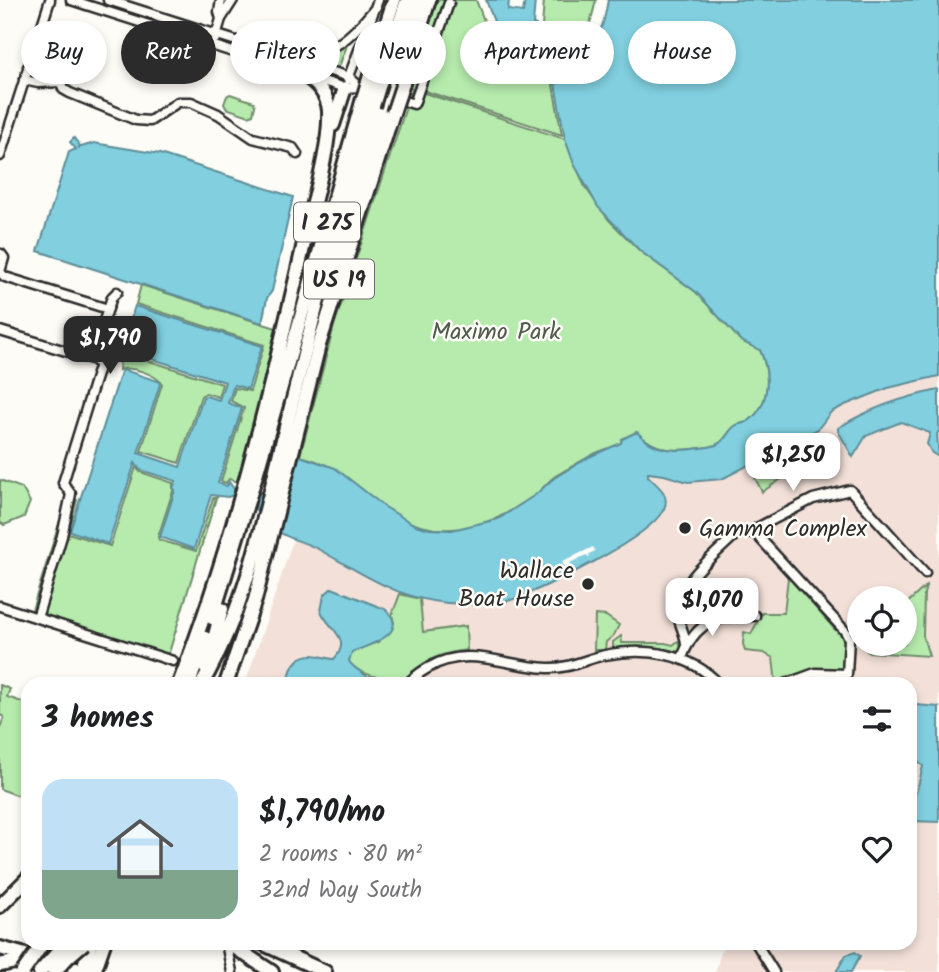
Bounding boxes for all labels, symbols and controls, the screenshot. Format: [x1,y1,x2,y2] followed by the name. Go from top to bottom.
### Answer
[21,21,107,84] chip: Buy
[121,21,216,84] chip: Rent
[230,21,340,84] chip: Filters
[354,21,446,84] chip: New
[460,21,614,84] chip: Apartment
[628,21,736,84] chip: House
[294,202,360,242] road number: I 275
[304,260,374,298] road number: US 19
[431,313,561,352] park label: Maximo Park
[53,316,167,376] pin: $1,790
[80,321,140,357] text: $1,790
[736,434,850,493] pin: $1,250
[761,438,825,474] text: $1,250
[699,510,868,549] place label: Gamma Complex
[677,520,693,536] marker: Gamma Complex
[458,552,574,619] place label: Wallace Boat House
[580,576,596,592] marker: Wallace Boat House
[655,578,769,638] pin: $1,070
[681,583,743,619] text: $1,070
[847,586,917,656] map controls
[847,586,917,656] button: locate
[42,695,154,743] text: 3 homes
[858,700,896,738] icon: filters
[259,789,385,837] text: $1,790/mo
[98,807,182,891] icon: home
[858,830,896,868] icon: heart
[259,837,422,873] text: 2 rooms · 80 m²
[259,873,422,909] text: 32nd Way South

